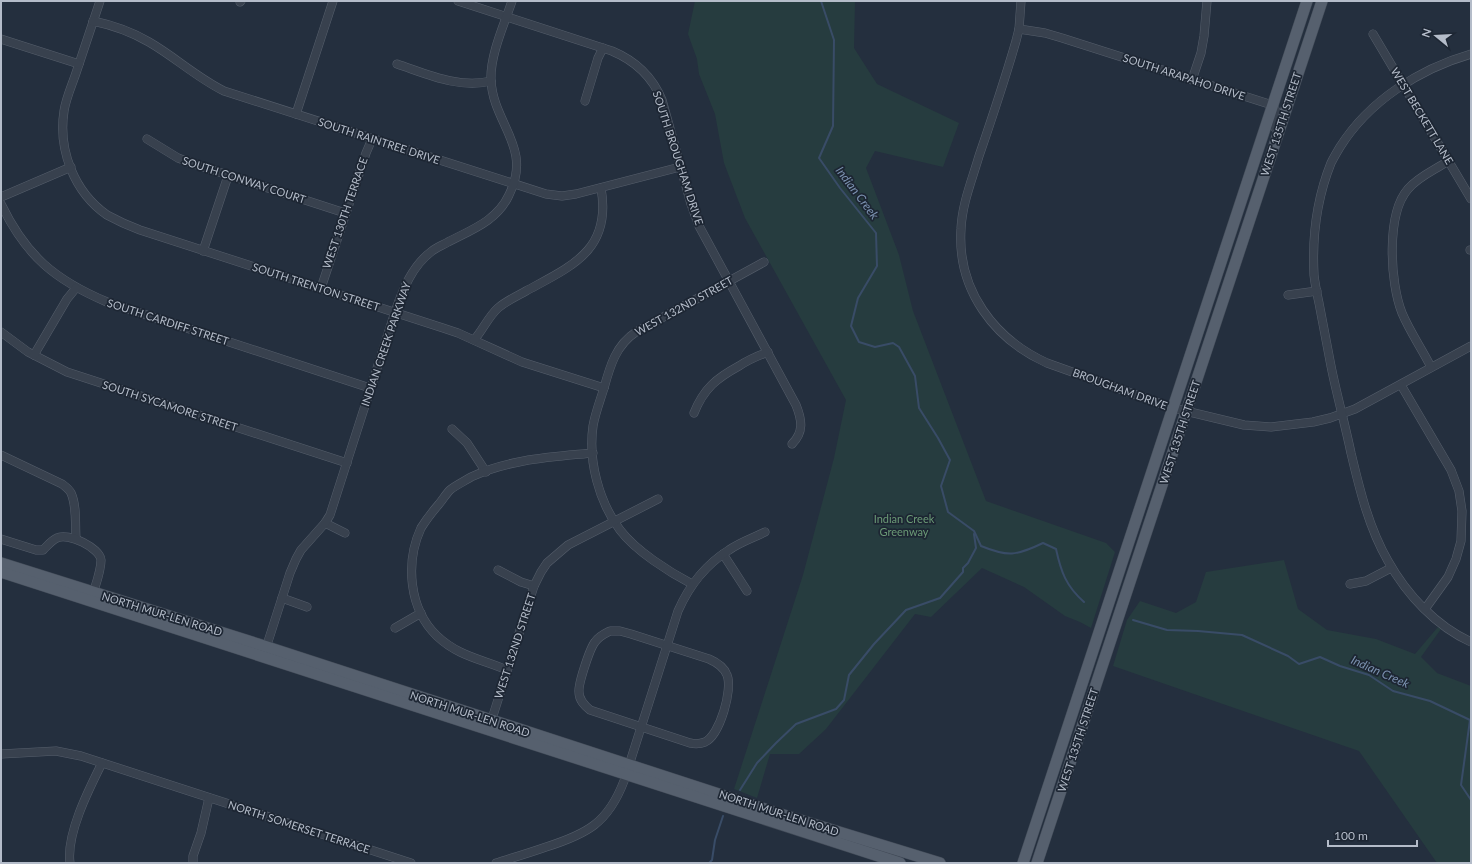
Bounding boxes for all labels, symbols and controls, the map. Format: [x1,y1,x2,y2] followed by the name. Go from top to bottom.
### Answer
[1416,16,1456,56] north arrow
[1419,27,1434,39] text: N
[1121,51,1247,102] street label: SOUTH ARAPAHO DRIVE
[1388,65,1456,166] street label: WEST BECKETT LANE
[1258,70,1304,177] street label: WEST 135TH STREET
[651,89,706,227] street label: SOUTH BROUGHAM DRIVE
[317,115,442,166] street label: SOUTH RAINTREE DRIVE
[181,153,308,206] street label: SOUTH CONWAY COURT
[319,156,370,270] street label: WEST 130TH TERRACE
[833,163,882,222] water label: Indian Creek
[251,260,382,313] street label: SOUTH TRENTON STREET
[633,273,735,338] street label: WEST 132ND STREET
[358,280,413,408] street label: INDIAN CREEK PARKWAY
[106,296,231,348] street label: SOUTH CARDIFF STREET
[1071,365,1169,412] street label: BROUGHAM DRIVE
[101,378,240,434] street label: SOUTH SYCAMORE STREET
[1157,378,1203,485] street label: WEST 135TH STREET
[874,512,935,538] park label: Indian Creek Greenway
[100,589,224,638] street label: NORTH MUR-LEN ROAD
[491,591,538,700] street label: WEST 132ND STREET
[1349,652,1412,691] water label: Indian Creek
[1055,686,1101,793] street label: WEST 135TH STREET
[409,688,532,739] street label: NORTH MUR-LEN ROAD
[718,787,841,838] street label: NORTH MUR-LEN ROAD
[227,797,372,856] street label: NORTH SOMERSET TERRACE
[1328,822,1417,848] scale bar
[1334,828,1368,843] text: 100 m

